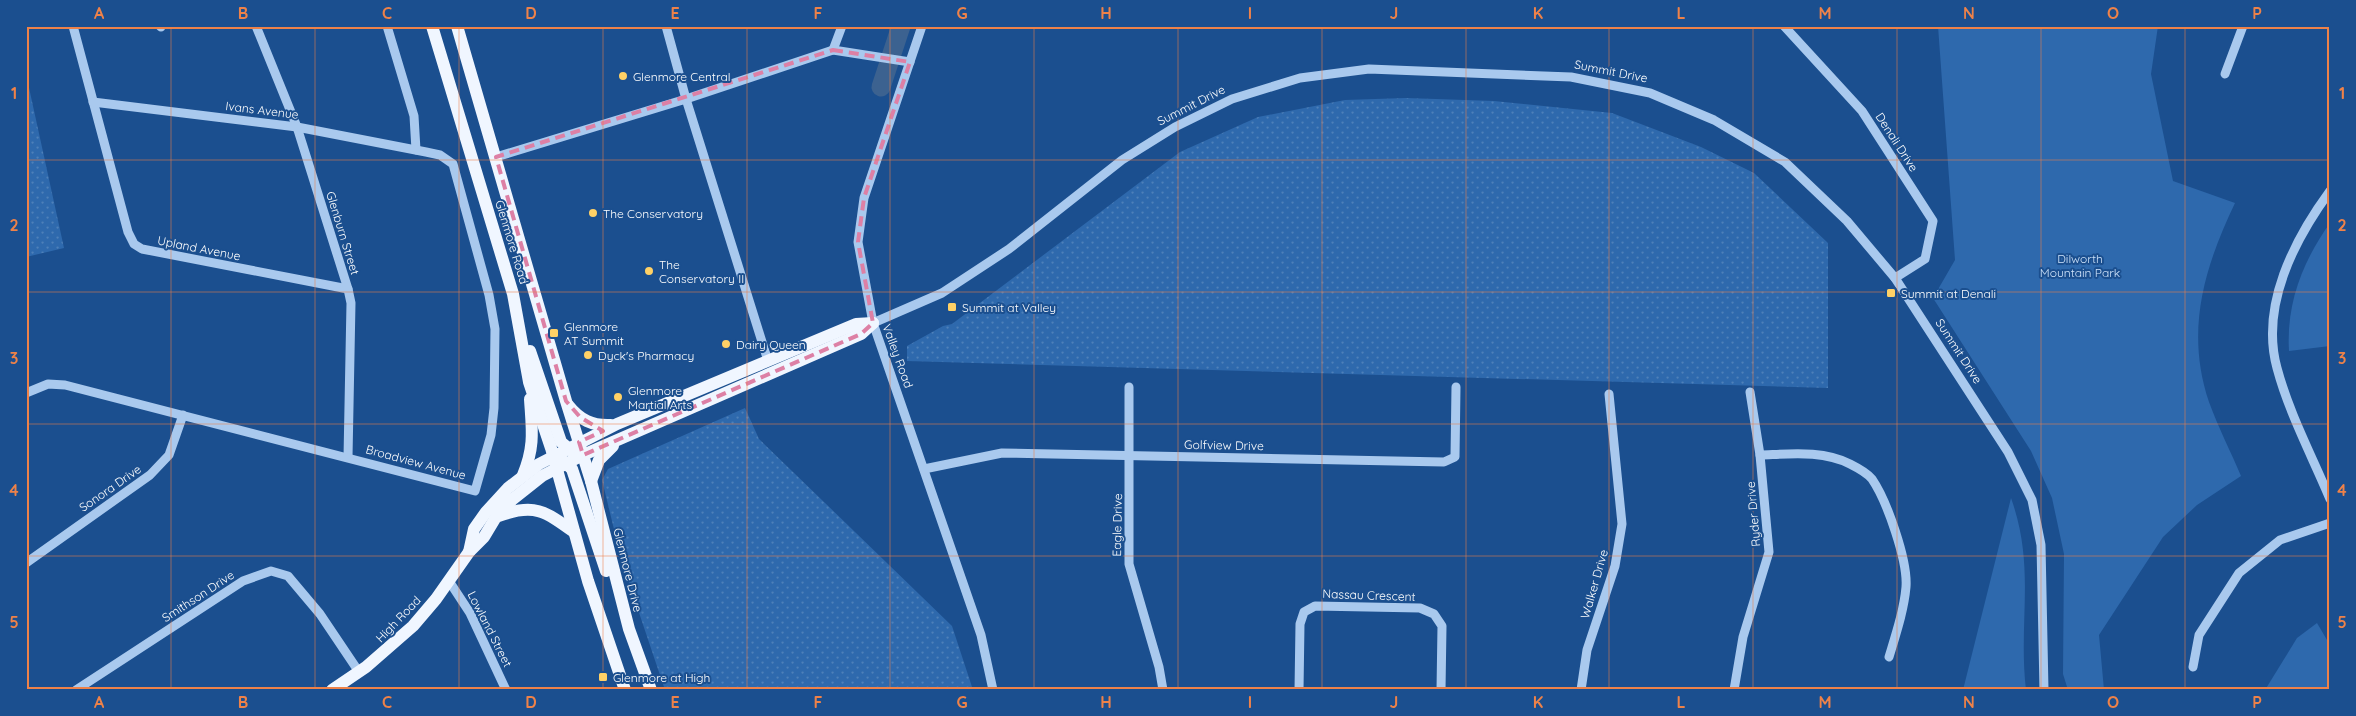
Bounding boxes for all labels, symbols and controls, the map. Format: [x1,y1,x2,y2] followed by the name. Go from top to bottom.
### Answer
[94,3,105,23] text: A
[238,3,248,23] text: B
[382,3,392,23] text: C
[525,3,537,23] text: D
[670,3,680,23] text: E
[814,3,823,23] text: F
[956,3,968,23] text: G
[1100,3,1112,23] text: H
[1248,3,1252,23] text: I
[1390,3,1398,23] text: J
[1533,3,1543,23] text: K
[1677,3,1686,23] text: L
[1818,3,1832,23] text: M
[1963,3,1975,23] text: N
[2107,3,2119,23] text: O
[2252,3,2262,23] text: P
[1573,57,1649,85] street label: Summit Drive
[633,69,730,84] place label: Glenmore Central
[617,70,629,82] marker: Glenmore Central
[1155,81,1228,129] street label: Summit Drive
[11,83,17,103] text: 1
[2339,83,2345,103] text: 1
[225,98,300,122] street label: Ivans Avenue
[1872,110,1922,174] street label: Denali Drive
[323,189,363,277] street label: Glenburn Street
[492,198,532,286] street label: Glenmore Road
[603,206,703,221] place label: The Conservatory
[587,207,599,219] marker: The Conservatory
[9,215,19,235] text: 2
[2337,215,2347,235] text: 2
[156,233,242,263] street label: Upland Avenue
[2040,251,2120,280] park label: Dilworth Mountain Park
[659,257,744,286] place label: The Conservatory II
[643,265,655,277] marker: The Conservatory II
[1901,286,1996,301] place label: Summit at Denali
[1885,287,1897,299] marker: Summit at Denali
[962,300,1056,315] place label: Summit at Valley
[946,301,958,313] marker: Summit at Valley
[1932,316,1986,386] street label: Summit Drive
[564,319,624,348] place label: Glenmore AT Summit
[879,322,917,390] street label: Valley Road
[548,327,560,339] marker: Glenmore AT Summit
[736,337,806,352] place label: Dairy Queen
[720,338,732,350] marker: Dairy Queen
[10,348,18,368] text: 3
[598,348,694,363] place label: Dyck's Pharmacy
[2338,348,2346,368] text: 3
[582,349,594,361] marker: Dyck's Pharmacy
[628,383,692,412] place label: Glenmore Martial Arts
[612,391,624,403] marker: Glenmore Martial Arts
[1184,437,1264,453] street label: Golfview Drive
[364,441,468,483] street label: Broadview Avenue
[76,461,144,515] street label: Sonora Drive
[9,480,19,500] text: 4
[1743,480,1763,547] street label: Ryder Drive
[2337,480,2347,500] text: 4
[1109,493,1125,557] street label: Eagle Drive
[610,526,646,614] street label: Glenmore Drive
[1577,547,1611,620] street label: Walker Drive
[159,567,237,625] street label: Smithson Drive
[1322,586,1416,604] street label: Nassau Crescent
[464,589,516,669] street label: Lowland Street
[372,593,424,645] street label: High Road
[9,612,19,632] text: 5
[2337,612,2347,632] text: 5
[613,670,710,685] place label: Glenmore at High
[597,671,609,683] marker: Glenmore at High
[94,692,105,712] text: A
[238,692,248,712] text: B
[382,692,392,712] text: C
[525,692,537,712] text: D
[670,692,680,712] text: E
[814,692,823,712] text: F
[956,692,968,712] text: G
[1100,692,1112,712] text: H
[1248,692,1252,712] text: I
[1390,692,1398,712] text: J
[1533,692,1543,712] text: K
[1677,692,1686,712] text: L
[1818,692,1832,712] text: M
[1963,692,1975,712] text: N
[2107,692,2119,712] text: O
[2252,692,2262,712] text: P

